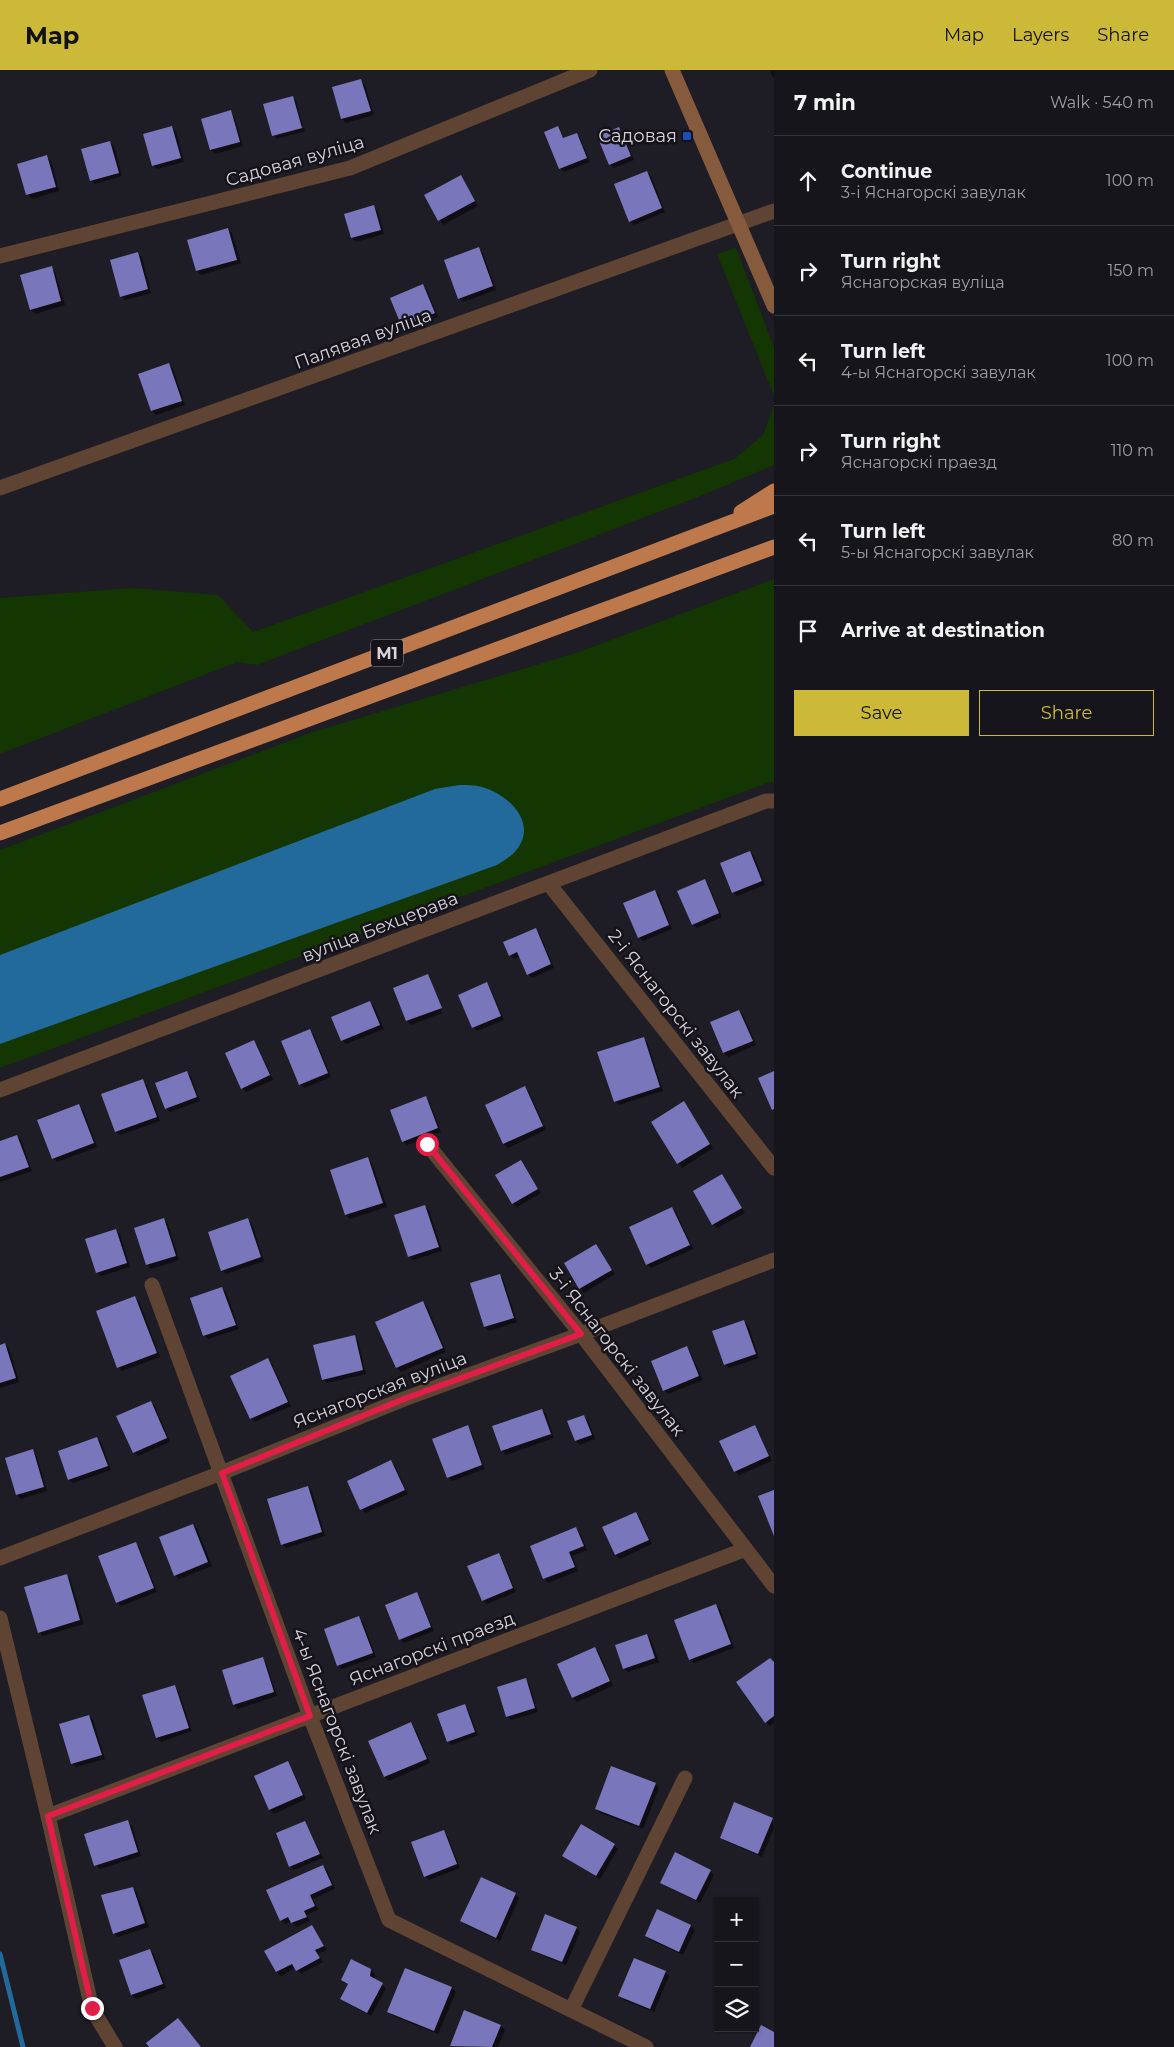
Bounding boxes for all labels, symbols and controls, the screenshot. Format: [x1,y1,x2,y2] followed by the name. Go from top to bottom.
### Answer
[25,21,79,50] text: Map
[944,24,984,46] text: Map
[1012,24,1069,46] text: Layers
[1097,24,1149,46] text: Share
[794,90,856,115] text: 7 min
[1050,93,1154,112] text: Walk · 540 m
[598,125,677,147] place label: Садовая
[681,130,693,142] marker: Садовая
[223,131,367,191] street label: Садовая вуліца
[841,160,932,183] text: Continue
[794,167,822,195] icon: ahead
[1106,171,1154,190] text: 100 m
[841,183,1026,202] text: 3-і Яснагорскі завулак
[841,250,941,273] text: Turn right
[794,257,822,285] icon: right
[1107,261,1154,280] text: 150 m
[841,273,1005,292] text: Яснагорская вуліца
[291,304,435,374] street label: Палявая вуліца
[841,340,926,363] text: Turn left
[794,347,822,375] icon: left
[1106,351,1154,370] text: 100 m
[841,363,1036,382] text: 4-ы Яснагорскі завулак
[841,430,941,453] text: Turn right
[794,437,822,465] icon: right
[1111,441,1154,460] text: 110 m
[841,453,997,472] text: Яснагорскі праезд
[841,520,926,543] text: Turn left
[794,527,822,555] icon: left
[1112,531,1154,550] text: 80 m
[841,543,1034,562] text: 5-ы Яснагорскі завулак
[794,617,822,645] icon: arrive
[841,619,1045,642] text: Arrive at destination
[371,640,403,666] road number: М1
[794,690,969,736] button: Save
[979,690,1154,736] button: Share
[299,887,461,967] street label: вуліца Бехцерава
[603,925,749,1103] street label: 2-і Яснагорскі завулак
[416,1133,439,1156] route start
[544,1263,690,1441] street label: 3-і Яснагорскі завулак
[290,1347,470,1433] street label: Яснагорская вуліца
[346,1607,518,1691] street label: Яснагорскі праезд
[288,1625,387,1838] street label: 4-ы Яснагорскі завулак
[714,1897,759,2032] map controls
[714,1897,759,1942] button: +
[714,1942,759,1987] button: −
[714,1987,759,2032] button: layers
[81,1997,104,2020] route end

